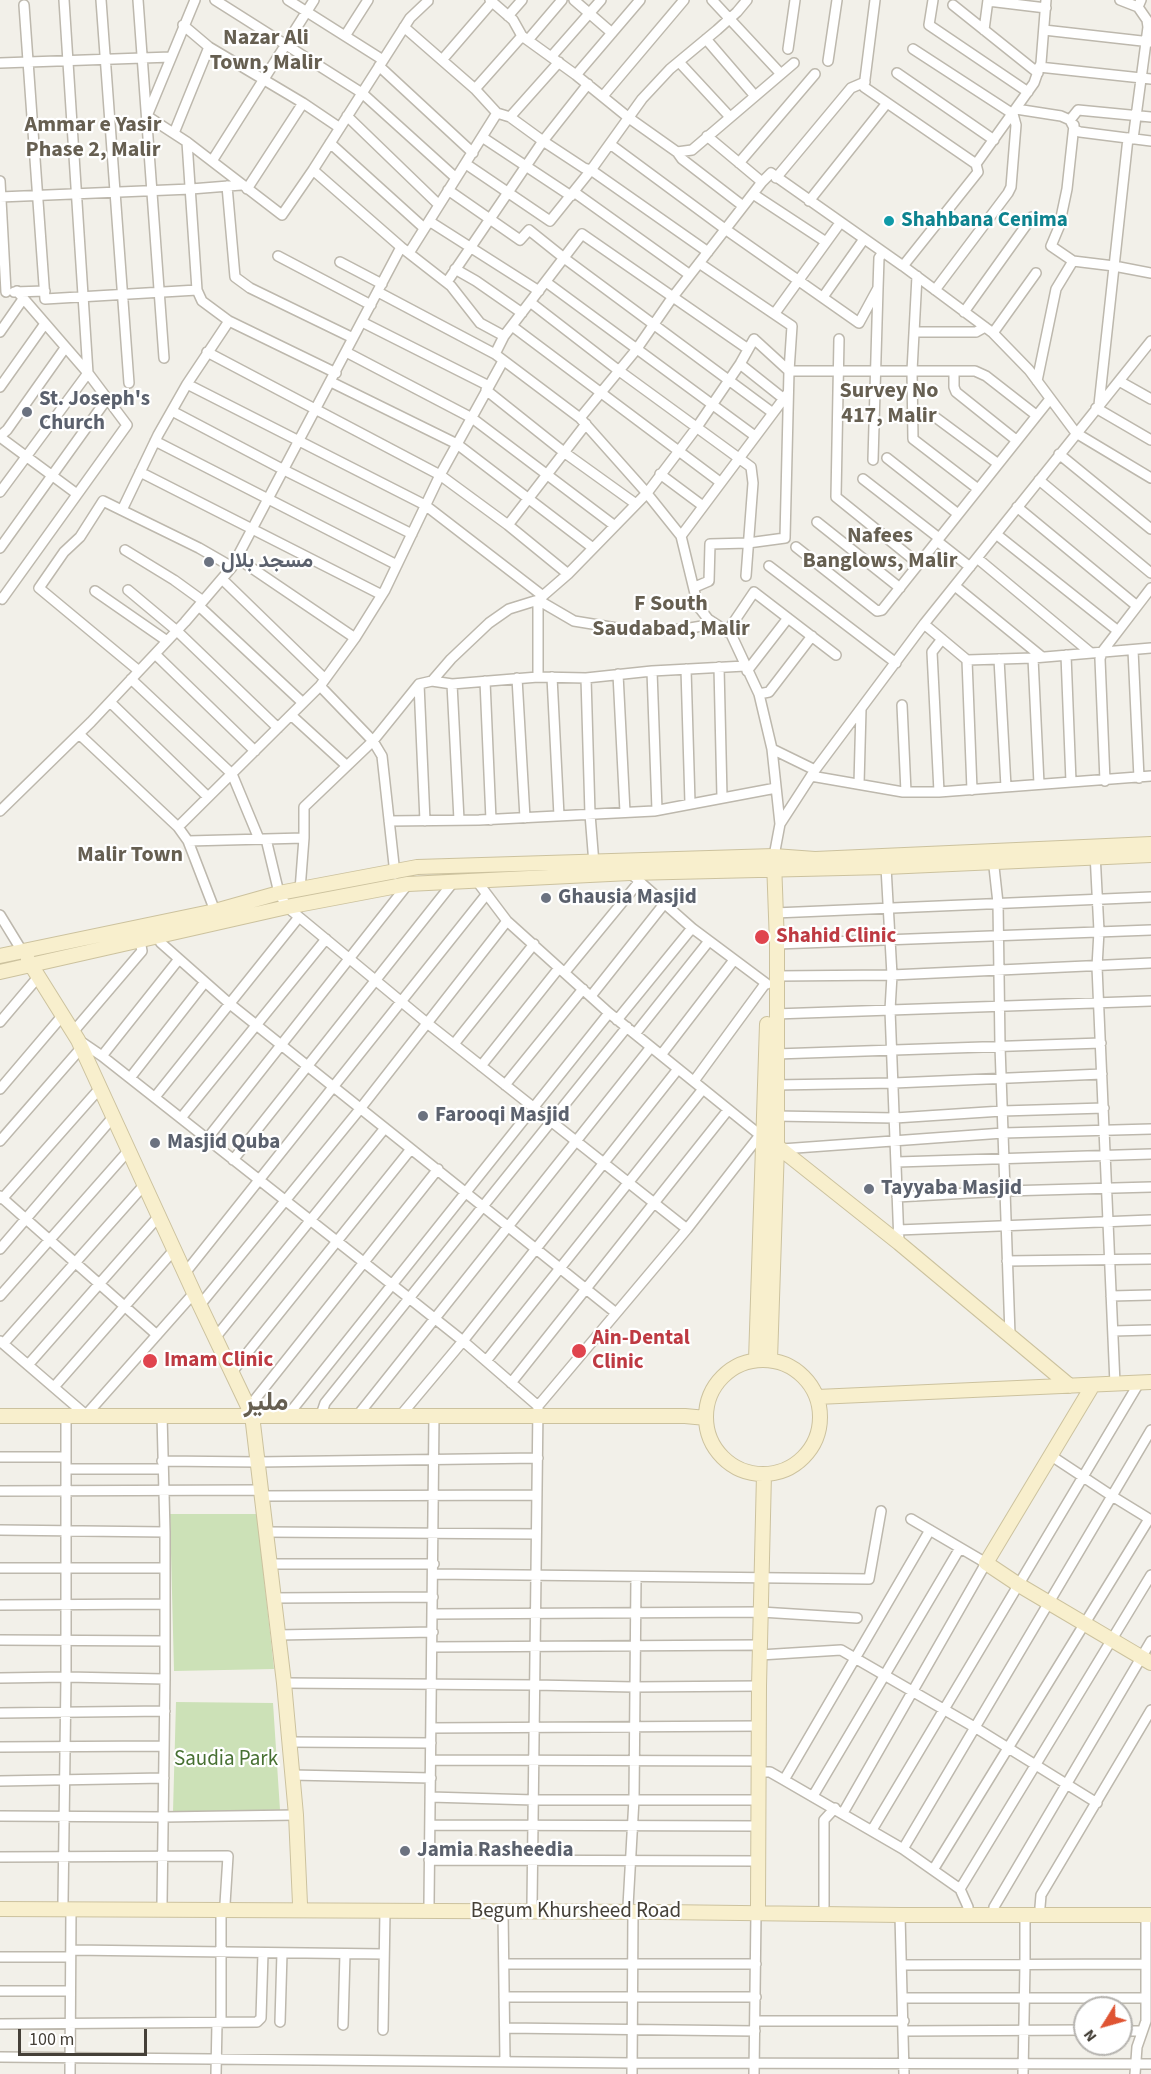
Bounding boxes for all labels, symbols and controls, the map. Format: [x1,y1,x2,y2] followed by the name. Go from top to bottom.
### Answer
[210,26,322,78] district label: Nazar Ali Town, Malir
[25,113,161,164] district label: Ammar e Yasir Phase 2, Malir
[901,208,1068,234] place label: Shahbana Cenima
[882,214,896,228] marker: Shahbana Cenima
[840,379,938,430] district label: Survey No 417, Malir
[39,387,150,437] place label: St. Joseph's Church
[20,405,34,419] marker: St. Joseph's Church
[803,524,957,576] district label: Nafees Banglows, Malir
[221,549,313,575] place label: مسجد بلال
[202,555,216,569] marker: مسجد بلال
[592,592,750,644] district label: F South Saudabad, Malir
[77,843,183,869] district label: Malir Town
[558,885,697,911] place label: Ghausia Masjid
[539,891,553,905] marker: Ghausia Masjid
[776,924,896,950] place label: Shahid Clinic
[753,928,771,946] marker: Shahid Clinic
[435,1103,570,1129] place label: Farooqi Masjid
[416,1109,430,1123] marker: Farooqi Masjid
[167,1130,280,1156] place label: Masjid Quba
[148,1136,162,1150] marker: Masjid Quba
[881,1176,1022,1202] place label: Tayyaba Masjid
[862,1182,876,1196] marker: Tayyaba Masjid
[592,1326,690,1376] place label: Ain-Dental Clinic
[570,1342,588,1360] marker: Ain-Dental Clinic
[164,1348,273,1374] place label: Imam Clinic
[141,1352,159,1370] marker: Imam Clinic
[244,1388,288,1420] district label: ملیر
[174,1747,278,1773] park label: Saudia Park
[417,1838,574,1864] place label: Jamia Rasheedia
[398,1844,412,1858] marker: Jamia Rasheedia
[471,1899,681,1925] street label: Begum Khursheed Road
[1073,1996,1133,2056] north arrow
[21,2017,150,2055] scale bar
[1078,2025,1102,2047] text: N
[29,2027,74,2052] text: 100 m

